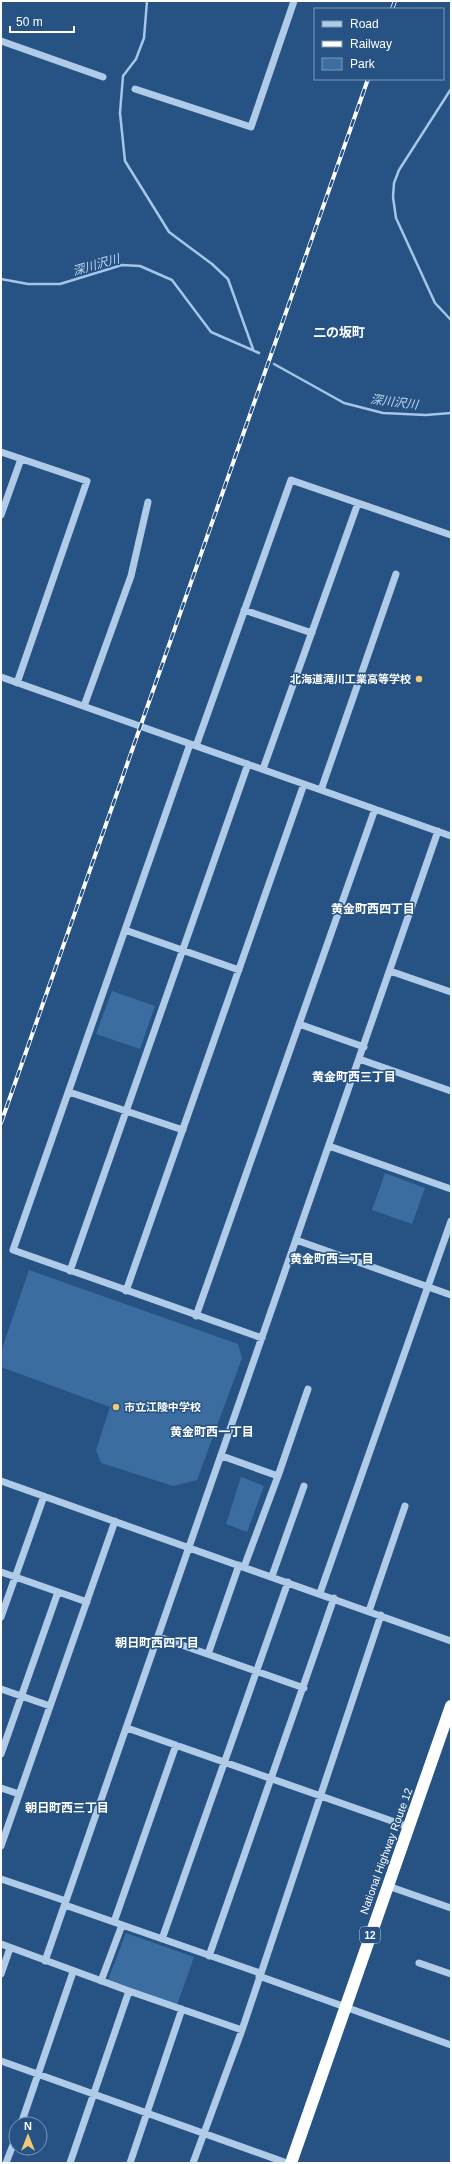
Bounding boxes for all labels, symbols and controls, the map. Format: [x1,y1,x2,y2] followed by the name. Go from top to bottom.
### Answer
[10,8,74,34] scale bar
[314,8,444,80] legend
[16,15,43,29] text: 50 m
[350,17,379,31] text: Road
[350,37,392,51] text: Railway
[350,57,376,71] text: Park
[71,251,123,278] water label: 深川沢川
[313,325,365,340] district label: 二の坂町
[369,392,421,412] water label: 深川沢川
[290,673,411,685] place label: 北海道滝川工業高等学校
[414,674,424,684] marker: 北海道滝川工業高等学校
[331,902,415,916] district label: 黄金町西四丁目
[312,1070,396,1084] district label: 黄金町西三丁目
[290,1252,374,1266] district label: 黄金町西二丁目
[124,1401,201,1413] place label: 市立江陵中学校
[111,1402,121,1412] marker: 市立江陵中学校
[170,1425,254,1439] district label: 黄金町西一丁目
[115,1636,199,1650] district label: 朝日町西四丁目
[358,1786,414,1916] street label: National Highway Route 12
[25,1801,109,1815] district label: 朝日町西三丁目
[360,1927,380,1943] road number: 12
[8,2116,48,2156] north arrow
[24,2120,32,2132] text: N

